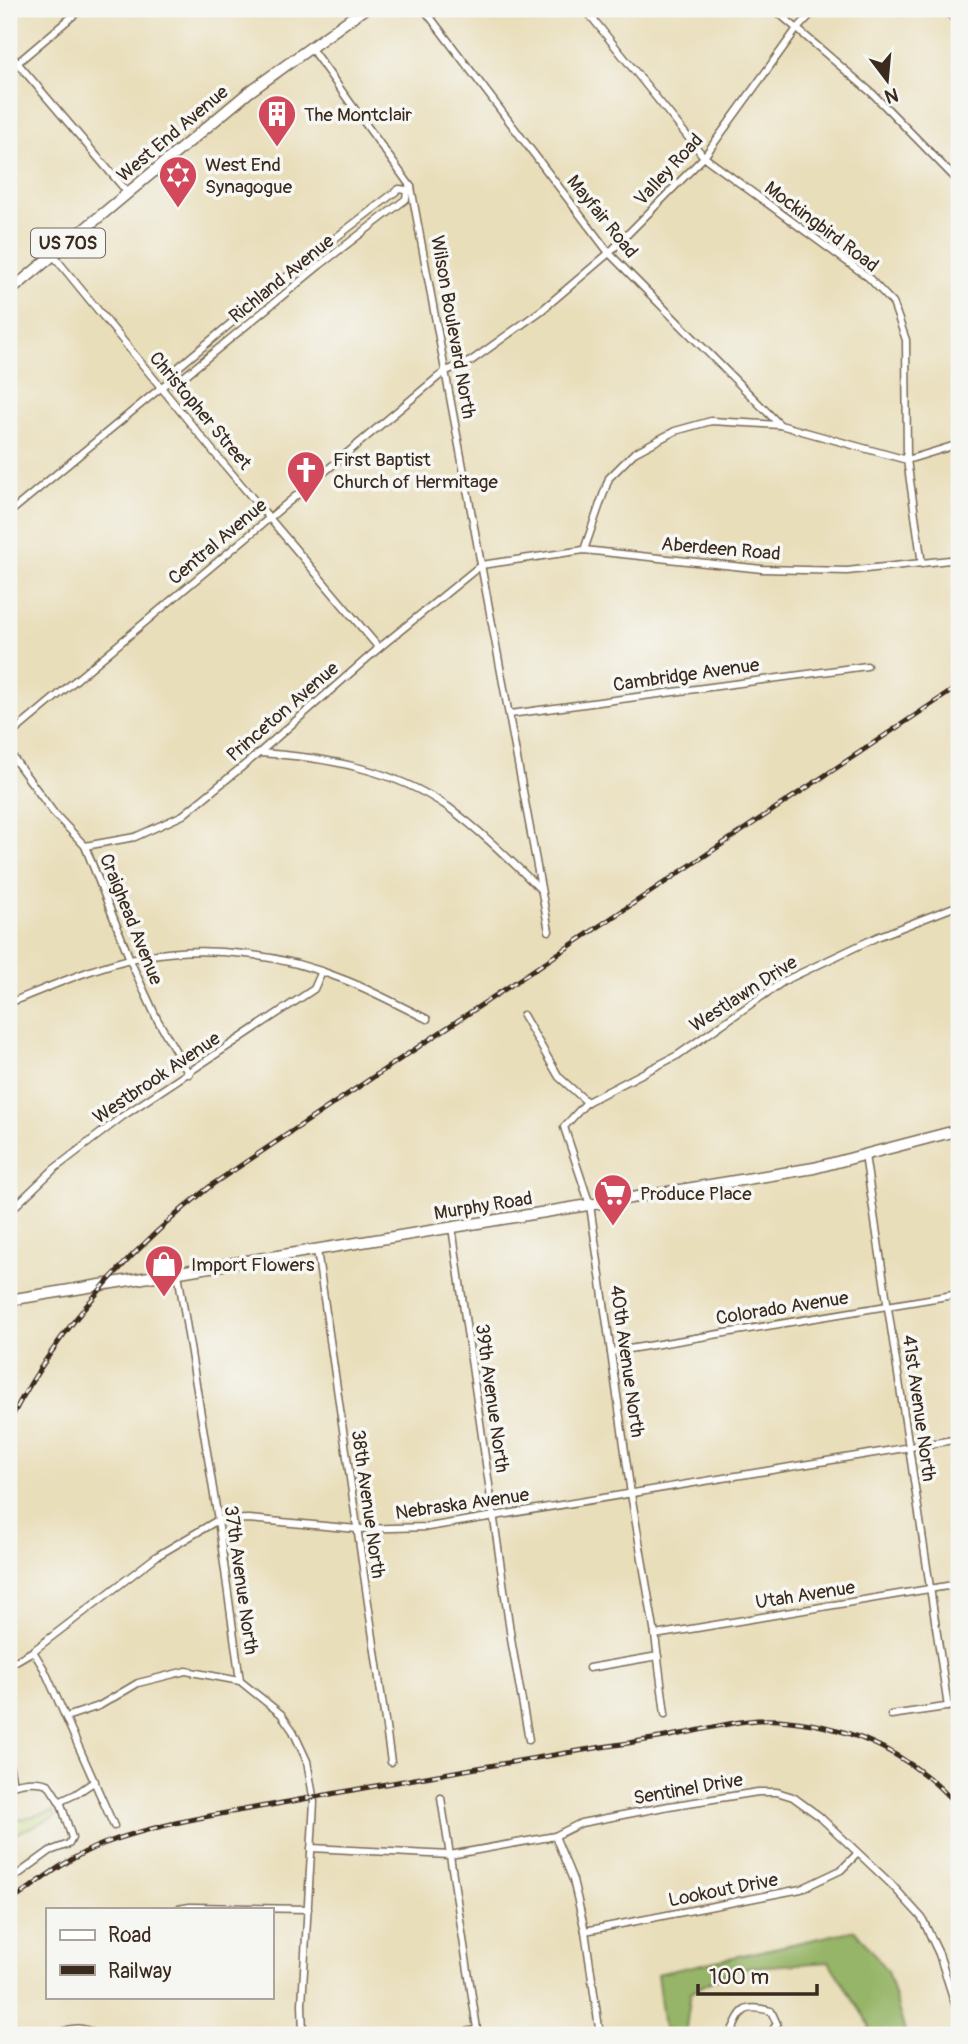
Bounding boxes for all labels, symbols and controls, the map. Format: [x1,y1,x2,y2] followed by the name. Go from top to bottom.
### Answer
[852,46,922,116] north arrow
[112,80,234,187] street label: West End Avenue
[882,82,901,109] text: N
[256,93,298,148] building icon: The Montclair
[304,103,412,127] place label: The Montclair
[629,129,708,211] street label: Valley Road
[205,153,293,199] place label: West End Synagogue
[157,154,199,209] synagogue icon: West End Synagogue
[561,170,643,263] street label: Mayfair Road
[760,176,883,278] street label: Mockingbird Road
[31,229,105,258] road number: US 70S
[224,229,340,328] street label: Richland Avenue
[425,234,481,421] street label: Wilson Boulevard North
[144,347,257,475] street label: Christopher Street
[333,448,498,494] place label: First Baptist Church of Hermitage
[285,449,327,504] church icon: First Baptist Church of Hermitage
[163,493,272,590] street label: Central Avenue
[660,532,781,566] street label: Aberdeen Road
[611,653,761,697] street label: Cambridge Avenue
[222,656,344,767] street label: Princeton Avenue
[94,850,169,989] street label: Craighead Avenue
[685,950,802,1038] street label: Westlawn Drive
[88,1026,225,1129] street label: Westbrook Avenue
[592,1172,634,1227] supermarket icon: Produce Place
[640,1182,752,1206] place label: Produce Place
[432,1186,534,1226] street label: Murphy Road
[143,1243,185,1298] shop icon: Import Flowers
[191,1253,315,1277] place label: Import Flowers
[604,1283,650,1439] street label: 40th Avenue North
[714,1286,851,1330] street label: Colorado Avenue
[470,1322,514,1474] street label: 39th Avenue North
[897,1333,941,1483] street label: 41st Avenue North
[346,1428,390,1580] street label: 38th Avenue North
[394,1483,531,1525] street label: Nebraska Avenue
[219,1504,263,1656] street label: 37th Avenue North
[754,1575,857,1615] street label: Utah Avenue
[632,1767,745,1810] street label: Sentinel Drive
[666,1867,781,1912] street label: Lookout Drive
[46,1908,273,1998] legend
[108,1922,152,1949] text: Road
[698,1953,818,1997] scale bar
[108,1958,172,1985] text: Railway
[709,1964,769,1991] text: 100 m

